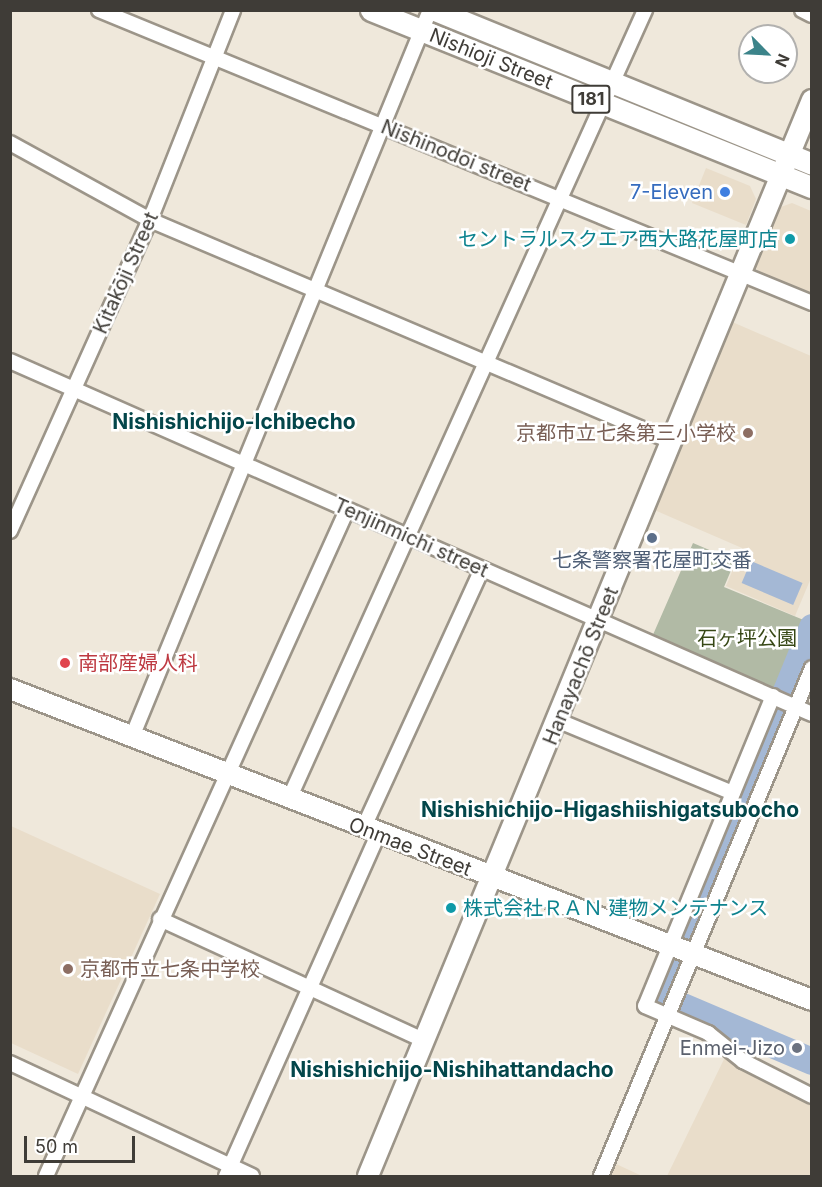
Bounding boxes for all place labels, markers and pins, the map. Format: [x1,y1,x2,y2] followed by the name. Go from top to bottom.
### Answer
[630,180,713,204] place label: 7-Eleven
[718,185,732,199] marker: 7-Eleven
[458,227,778,251] place label: セントラルスクエア西大路花屋町店
[783,232,797,246] marker: セントラルスクエア西大路花屋町店
[516,421,736,445] place label: 京都市立七条第三小学校
[741,426,755,440] marker: 京都市立七条第三小学校
[645,531,659,545] marker: 七条警察署花屋町交番
[552,548,752,572] place label: 七条警察署花屋町交番
[78,651,198,675] place label: 南部産婦人科
[56,654,74,672] marker: 南部産婦人科
[463,896,769,920] place label: 株式会社ＲＡＮ 建物メンテナンス
[444,901,458,915] marker: 株式会社ＲＡＮ 建物メンテナンス
[80,957,260,981] place label: 京都市立七条中学校
[61,962,75,976] marker: 京都市立七条中学校
[680,1036,785,1060] place label: Enmei-Jizo
[790,1041,804,1055] marker: Enmei-Jizo

